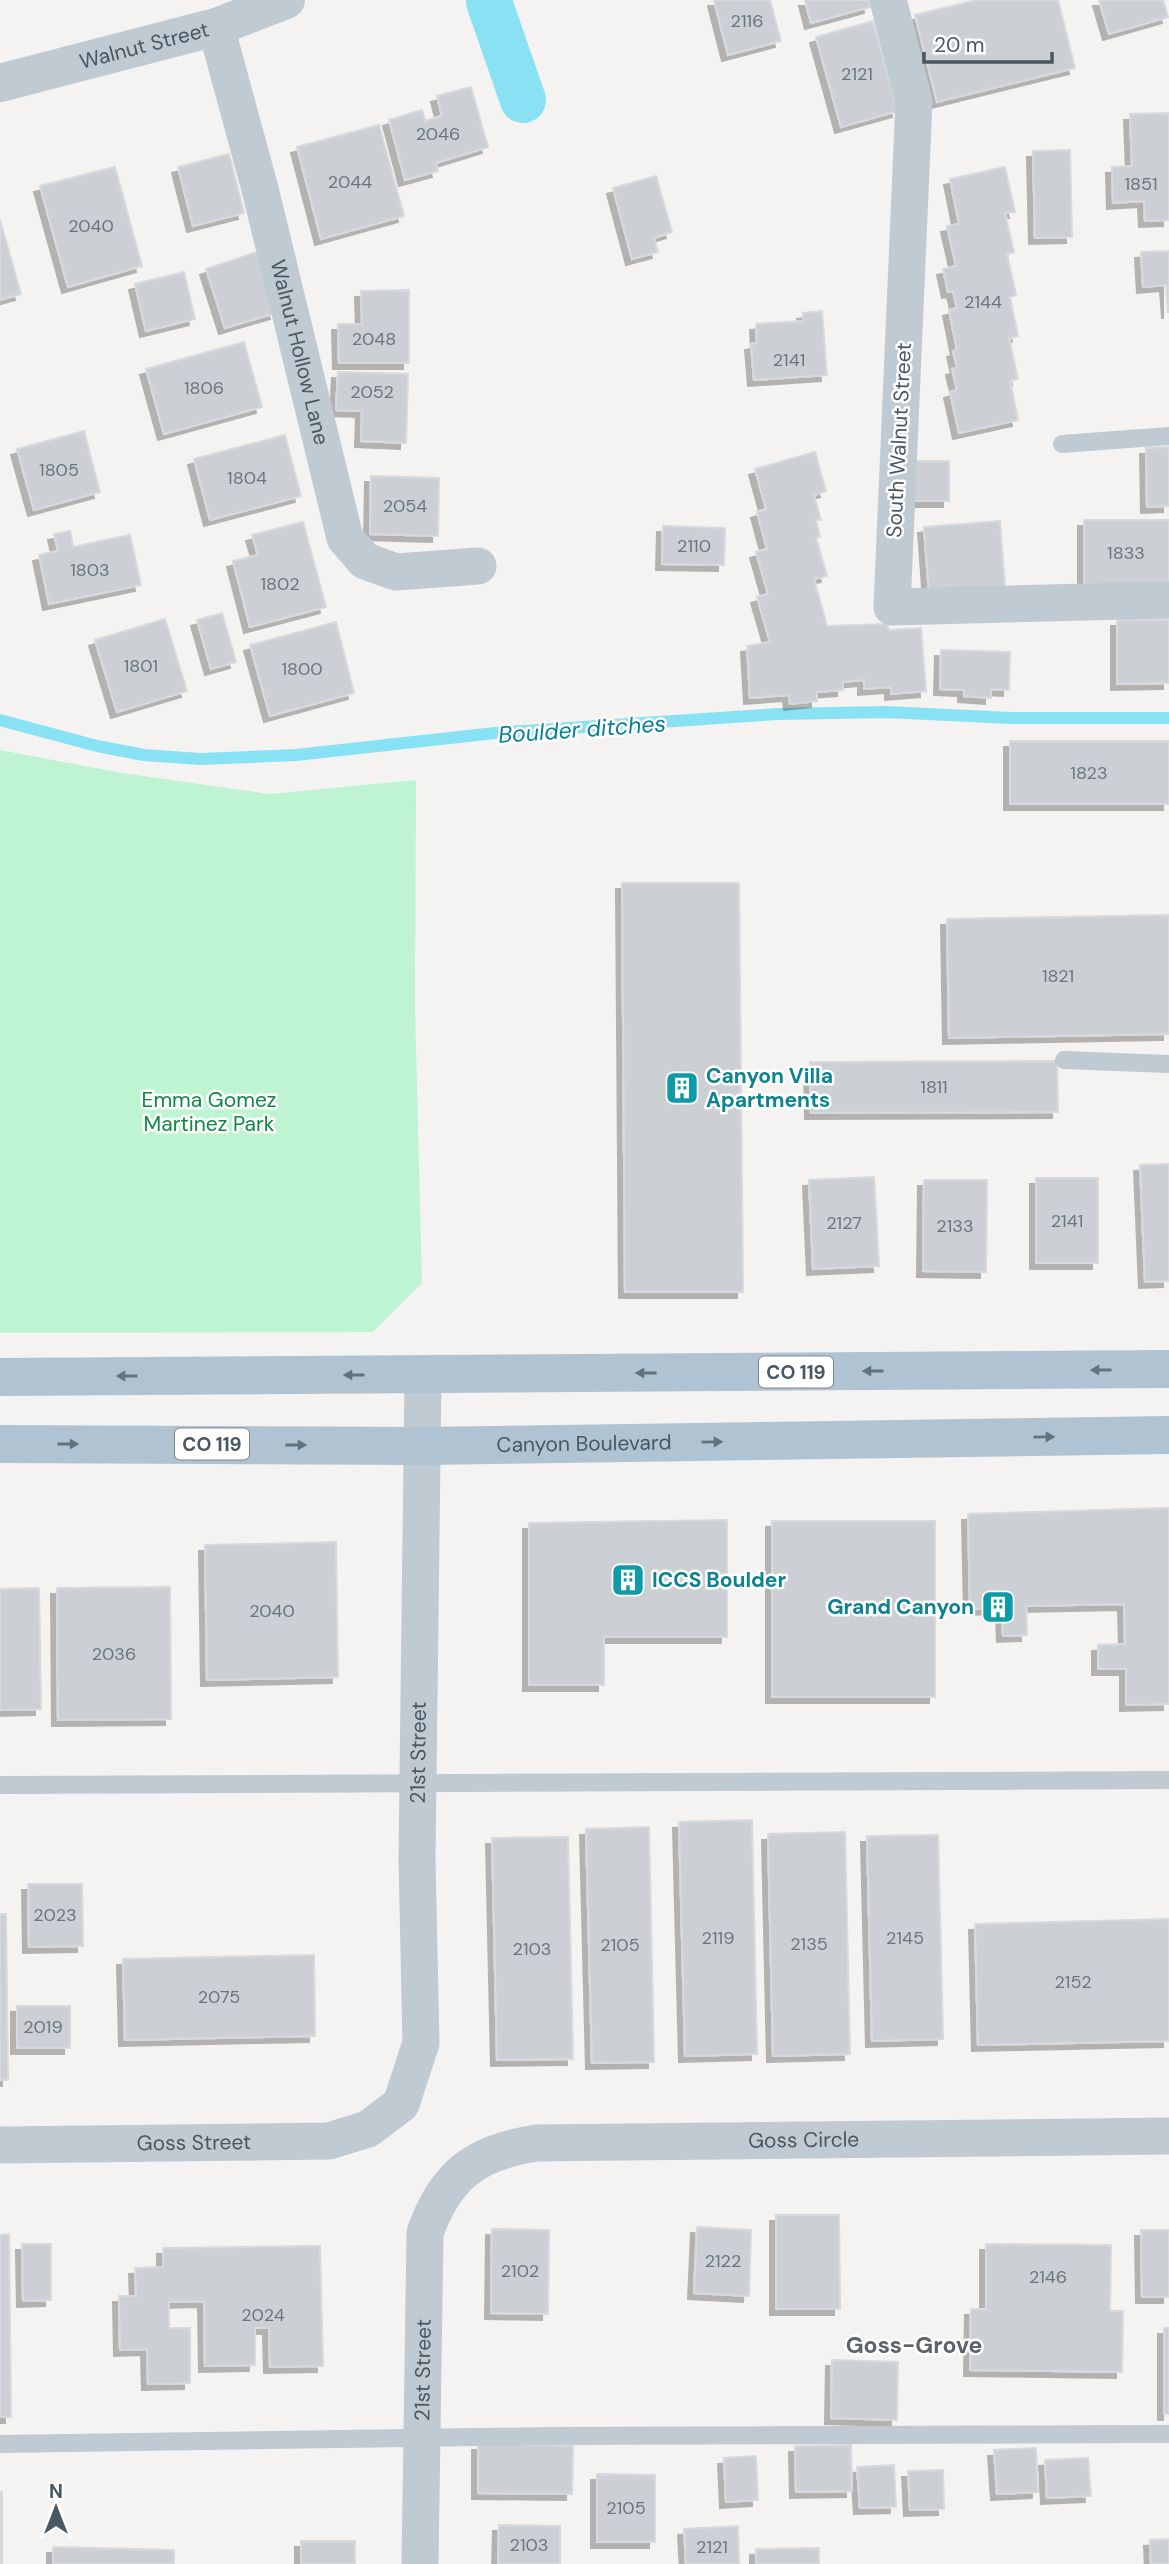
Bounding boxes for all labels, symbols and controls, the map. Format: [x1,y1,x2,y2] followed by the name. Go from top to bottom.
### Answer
[731,9,763,33] house number: 2116
[76,15,212,76] street label: Walnut Street
[924,21,1052,65] scale bar
[934,31,985,59] text: 20 m
[841,62,873,86] house number: 2121
[416,122,460,146] house number: 2046
[328,170,372,194] house number: 2044
[1124,172,1158,196] house number: 1851
[68,214,114,238] house number: 2040
[264,257,336,448] street label: Walnut Hollow Lane
[964,290,1002,314] house number: 2144
[352,327,396,351] house number: 2048
[880,342,918,538] street label: South Walnut Street
[773,348,805,372] house number: 2141
[184,376,224,400] house number: 1806
[350,380,394,404] house number: 2052
[39,458,79,482] house number: 1805
[227,466,267,490] house number: 1804
[383,494,427,518] house number: 2054
[677,534,711,558] house number: 2110
[1107,541,1145,565] house number: 1833
[70,558,110,582] house number: 1803
[260,572,300,596] house number: 1802
[124,654,158,678] house number: 1801
[281,657,323,681] house number: 1800
[497,708,667,750] water label: Boulder ditches
[1070,761,1108,785] house number: 1823
[1042,964,1074,988] house number: 1821
[706,1062,833,1114] place label: Canyon Villa Apartments
[663,1069,701,1107] building icon: Canyon Villa Apartments
[920,1075,948,1099] house number: 1811
[142,1086,276,1138] park label: Emma Gomez Martinez Park
[1051,1209,1083,1233] house number: 2141
[826,1211,862,1235] house number: 2127
[936,1214,974,1238] house number: 2133
[759,1356,833,1388] road number: CO 119
[1090,1364,1112,1376] one-way arrow
[862,1366,884,1377] one-way arrow
[635,1367,657,1379] one-way arrow
[343,1369,365,1381] one-way arrow
[116,1370,138,1382] one-way arrow
[175,1428,249,1460] road number: CO 119
[496,1428,672,1459] street label: Canyon Boulevard
[1033,1431,1055,1443] one-way arrow
[702,1436,724,1448] one-way arrow
[57,1438,79,1450] one-way arrow
[285,1439,307,1451] one-way arrow
[609,1561,647,1599] building icon: ICCS Boulder
[652,1566,786,1594] place label: ICCS Boulder
[979,1588,1017,1626] building icon: Grand Canyon
[827,1593,974,1621] place label: Grand Canyon
[249,1599,295,1623] house number: 2040
[92,1642,136,1666] house number: 2036
[404,1701,433,1804] street label: 21st Street
[33,1903,77,1927] house number: 2023
[702,1926,734,1950] house number: 2119
[886,1926,924,1950] house number: 2145
[790,1932,828,1956] house number: 2135
[600,1933,640,1957] house number: 2105
[513,1937,551,1961] house number: 2103
[1054,1970,1092,1994] house number: 2152
[198,1985,240,2009] house number: 2075
[23,2015,63,2039] house number: 2019
[748,2125,859,2155] street label: Goss Circle
[137,2128,251,2157] street label: Goss Street
[705,2249,741,2273] house number: 2122
[501,2259,539,2283] house number: 2102
[1029,2265,1067,2289] house number: 2146
[241,2303,285,2327] house number: 2024
[408,2319,438,2421] street label: 21st Street
[846,2330,982,2360] district label: Goss-Grove
[21,2473,91,2543] north arrow
[49,2479,63,2504] text: N
[606,2496,646,2520] house number: 2105
[510,2533,548,2557] house number: 2103
[696,2535,728,2559] house number: 2121

